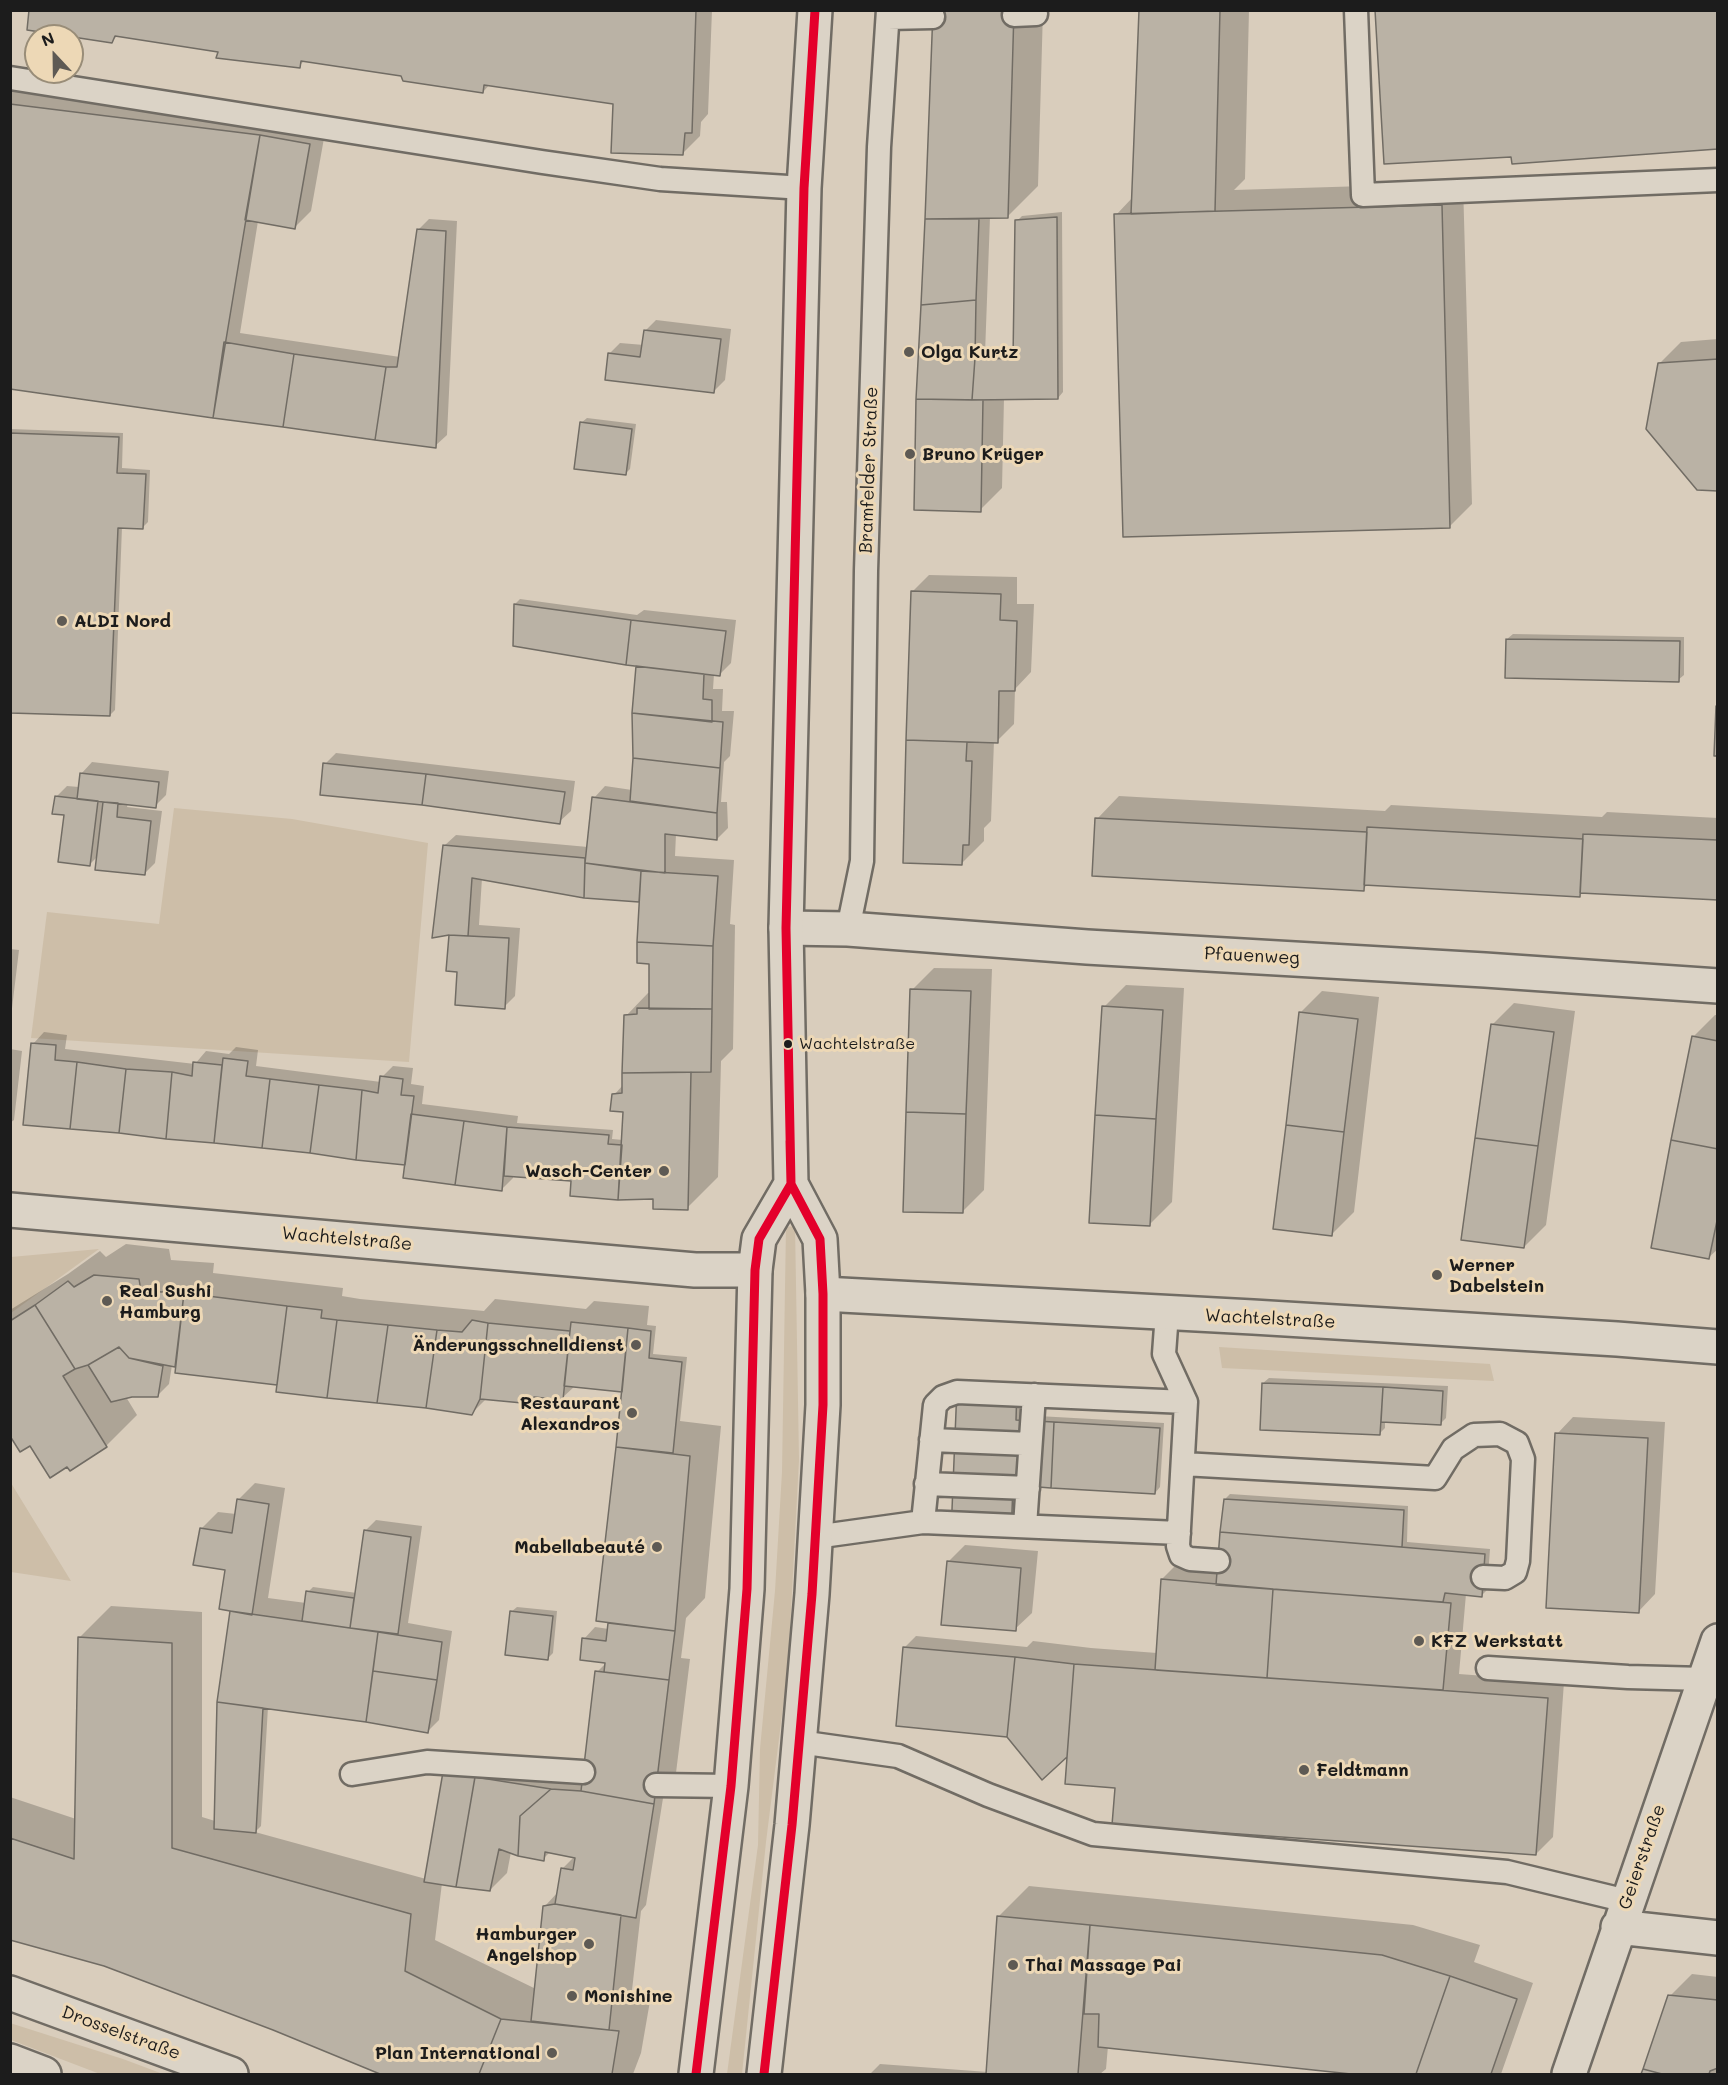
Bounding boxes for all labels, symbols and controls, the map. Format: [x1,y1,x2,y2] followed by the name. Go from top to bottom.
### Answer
[24,24,84,84] north arrow
[38,27,57,51] text: N
[921,341,1018,363] place label: Olga Kurtz
[902,345,916,359] marker: Olga Kurtz
[855,386,883,554] street label: Bramfelder Straße
[922,443,1044,465] place label: Bruno Krüger
[903,447,917,461] marker: Bruno Krüger
[74,610,171,632] place label: ALDI Nord
[55,614,69,628] marker: ALDI Nord
[1204,943,1300,969] street label: Pfauenweg
[799,1034,915,1054] place label: Wachtelstraße
[782,1038,794,1050] marker: Wachtelstraße
[525,1160,652,1182] place label: Wasch-Center
[657,1164,671,1178] marker: Wasch-Center
[281,1223,413,1255] street label: Wachtelstraße
[1449,1254,1544,1296] place label: Werner Dabelstein
[1430,1268,1444,1282] marker: Werner Dabelstein
[119,1280,212,1322] place label: Real Sushi Hamburg
[100,1294,114,1308] marker: Real Sushi Hamburg
[1204,1305,1336,1333] street label: Wachtelstraße
[413,1334,624,1356] place label: Änderungsschnelldienst
[629,1338,643,1352] marker: Änderungsschnelldienst
[520,1392,620,1434] place label: Restaurant Alexandros
[625,1406,639,1420] marker: Restaurant Alexandros
[514,1536,645,1558] place label: Mabellabeauté
[650,1540,664,1554] marker: Mabellabeauté
[1431,1630,1563,1652] place label: KFZ Werkstatt
[1412,1634,1426,1648] marker: KFZ Werkstatt
[1316,1759,1409,1781] place label: Feldtmann
[1297,1763,1311,1777] marker: Feldtmann
[1614,1802,1670,1912] street label: Geierstraße
[475,1923,577,1966] place label: Hamburger Angelshop
[582,1937,596,1951] marker: Hamburger Angelshop
[1025,1954,1182,1976] place label: Thai Massage Pai
[1006,1958,1020,1972] marker: Thai Massage Pai
[584,1985,673,2007] place label: Monishine
[565,1989,579,2003] marker: Monishine
[59,2002,183,2064] street label: Drosselstraße
[375,2042,540,2064] place label: Plan International
[545,2046,559,2060] marker: Plan International

